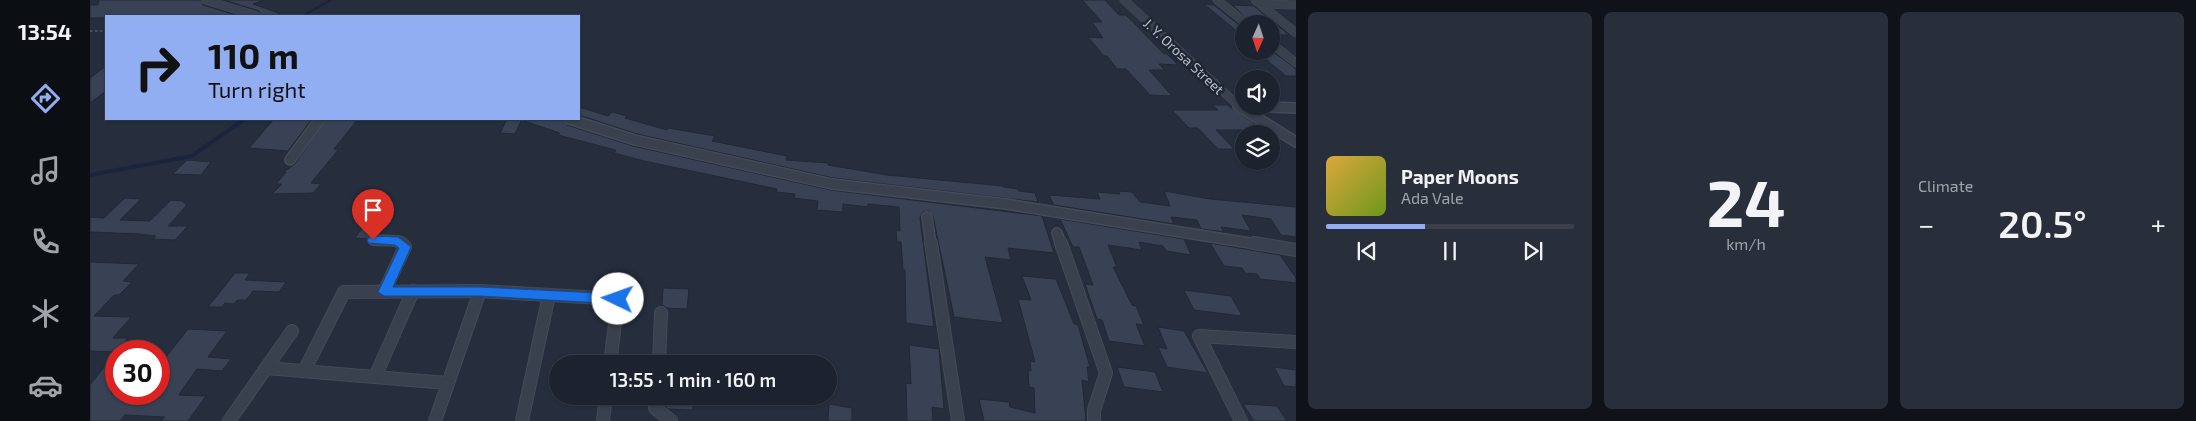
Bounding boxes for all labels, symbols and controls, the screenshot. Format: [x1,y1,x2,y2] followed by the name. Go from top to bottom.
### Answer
[1140,14,1228,98] street label: J. Y. Orosa Street
[1235,15,1280,60] north arrow
[1235,15,1280,170] map controls
[18,18,72,44] text: 13:54
[208,34,299,76] text: 110 m
[125,35,190,100] icon: right
[1235,70,1280,115] button: sound
[208,76,306,102] text: Turn right
[28,81,63,116] icon: directions
[1235,125,1280,170] button: layers
[28,153,63,188] icon: music
[1706,162,1786,240] text: 24
[1401,165,1519,188] text: Paper Moons
[1918,176,1973,195] text: Climate
[1401,188,1464,207] text: Ada Vale
[352,189,394,240] pin
[359,196,387,224] icon: arrive
[1998,200,2087,246] text: 20.5°
[1918,207,1934,241] text: −
[2151,207,2166,241] text: +
[28,224,63,259] icon: phone
[1726,234,1766,253] text: km/h
[1353,237,1381,265] icon: previous
[1436,237,1464,265] icon: pause
[1519,237,1547,265] icon: next
[591,272,643,324] position arrow
[28,296,63,331] icon: climate
[105,340,170,405] speed limit sign: 30
[28,368,63,403] icon: car
[610,368,776,391] text: 13:55 · 1 min · 160 m

